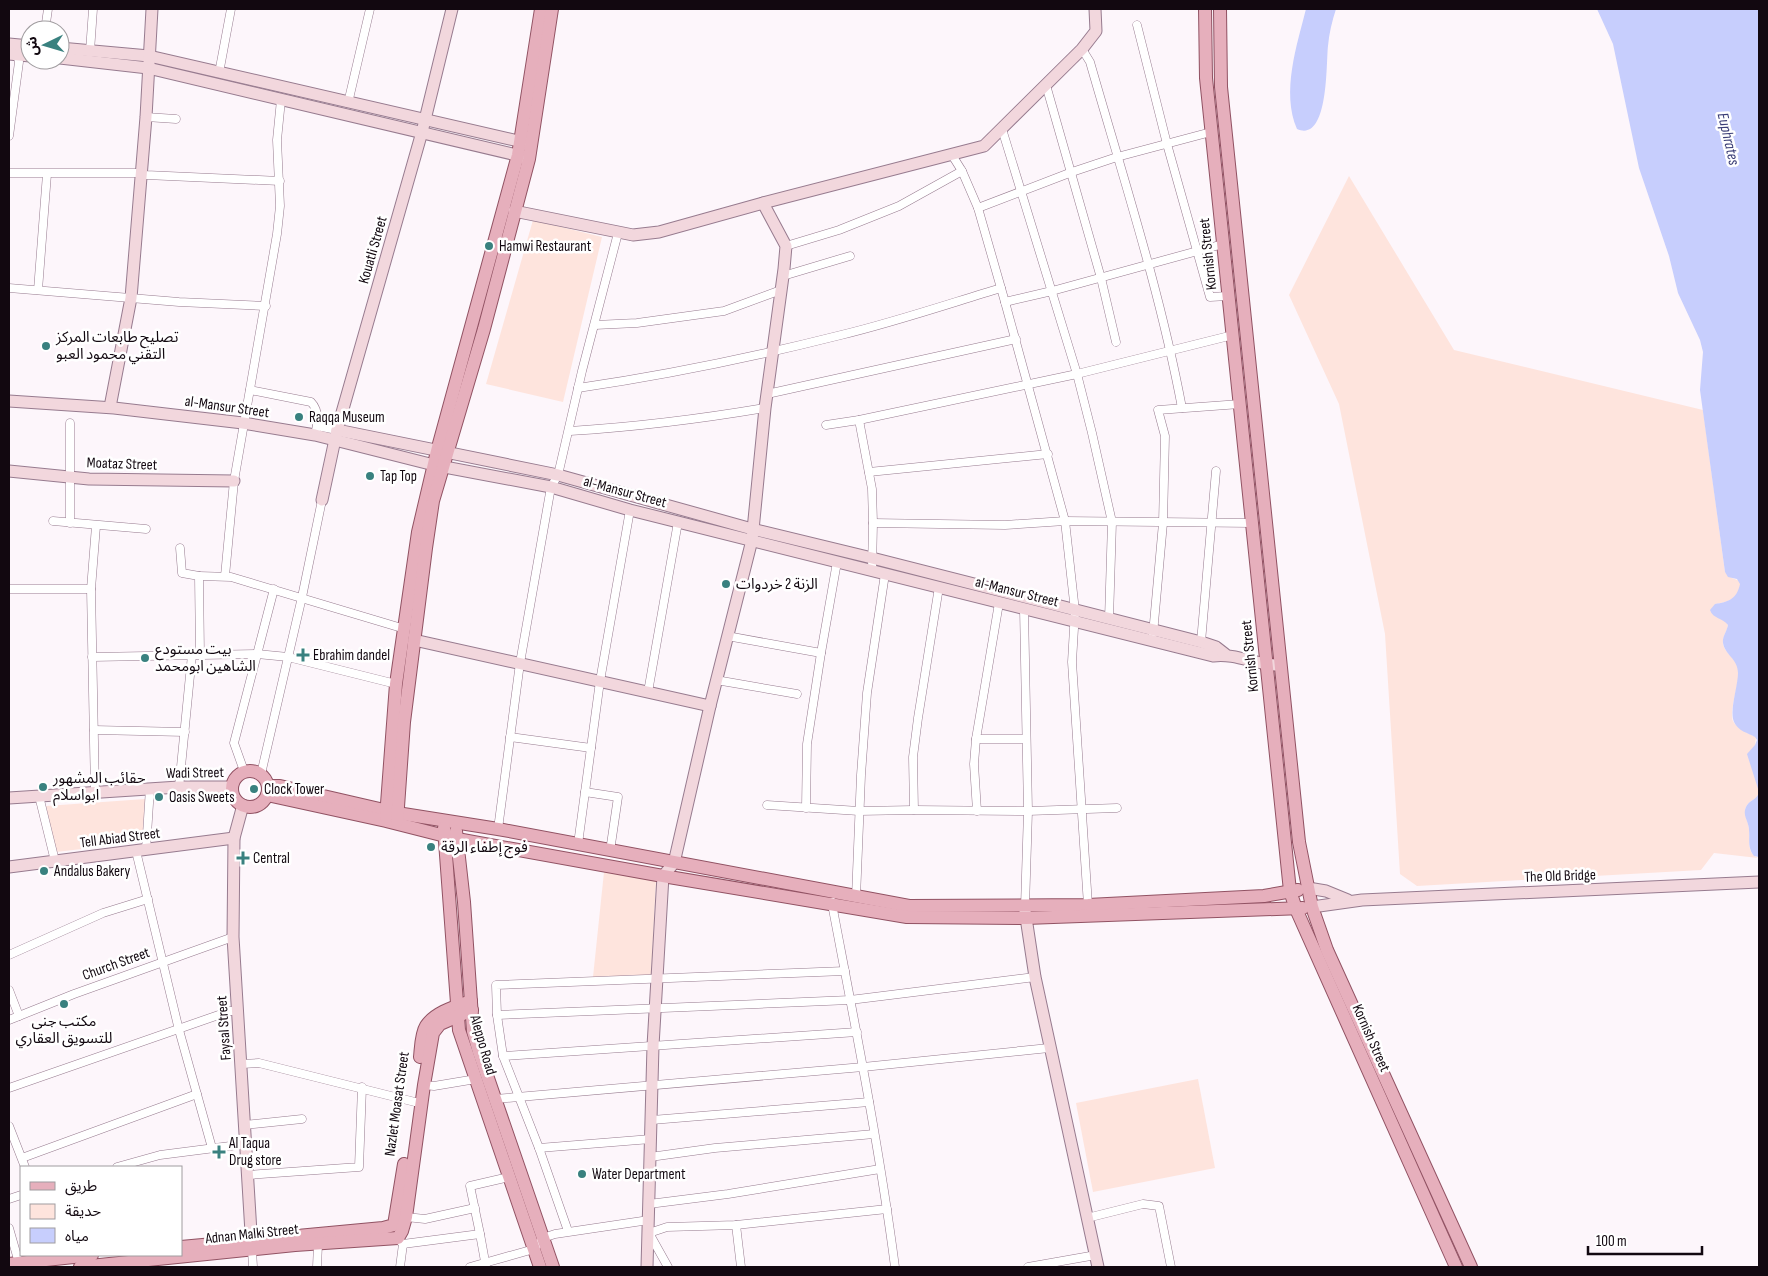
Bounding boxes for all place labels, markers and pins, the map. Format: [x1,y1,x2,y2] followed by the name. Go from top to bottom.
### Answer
[499,237,592,256] place label: Hamwi Restaurant
[483,240,495,252] marker: Hamwi Restaurant
[55,328,179,365] place label: تصليح طابعات المركز التقني محمود العبو
[40,340,52,352] marker: تصليح طابعات المركز التقني محمود العبو
[309,408,385,427] place label: Raqqa Museum
[293,411,305,423] marker: Raqqa Museum
[380,467,417,486] place label: Tap Top
[364,470,376,482] marker: Tap Top
[736,575,818,594] place label: الزنة 2 خردوات
[720,578,732,590] marker: الزنة 2 خردوات
[155,640,256,676] place label: بيت مستودع الشاهين ابومحمد
[313,646,390,665] place label: Ebrahim dandel
[297,649,309,661] marker: Ebrahim dandel
[139,652,151,664] marker: بيت مستودع الشاهين ابومحمد
[52,769,146,806] place label: حقائب المشهور ابواسلام
[264,780,325,799] place label: Clock Tower
[37,781,49,793] marker: حقائب المشهور ابواسلام
[248,783,260,795] marker: Clock Tower
[169,788,235,807] place label: Oasis Sweets
[153,791,165,803] marker: Oasis Sweets
[441,838,528,859] place label: فوج إطفاء الرقة
[425,841,437,853] marker: فوج إطفاء الرقة
[253,849,290,868] place label: Central
[237,852,249,864] marker: Central
[53,862,130,881] place label: Andalus Bakery
[38,865,50,877] marker: Andalus Bakery
[58,998,70,1010] marker: مكتب جنى للتسويق العقاري
[16,1012,112,1049] place label: مكتب جنى للتسويق العقاري
[228,1134,282,1170] place label: Al Taqua Drug store
[213,1146,225,1158] marker: Al Taqua Drug store
[592,1165,686,1184] place label: Water Department
[576,1168,588,1180] marker: Water Department

